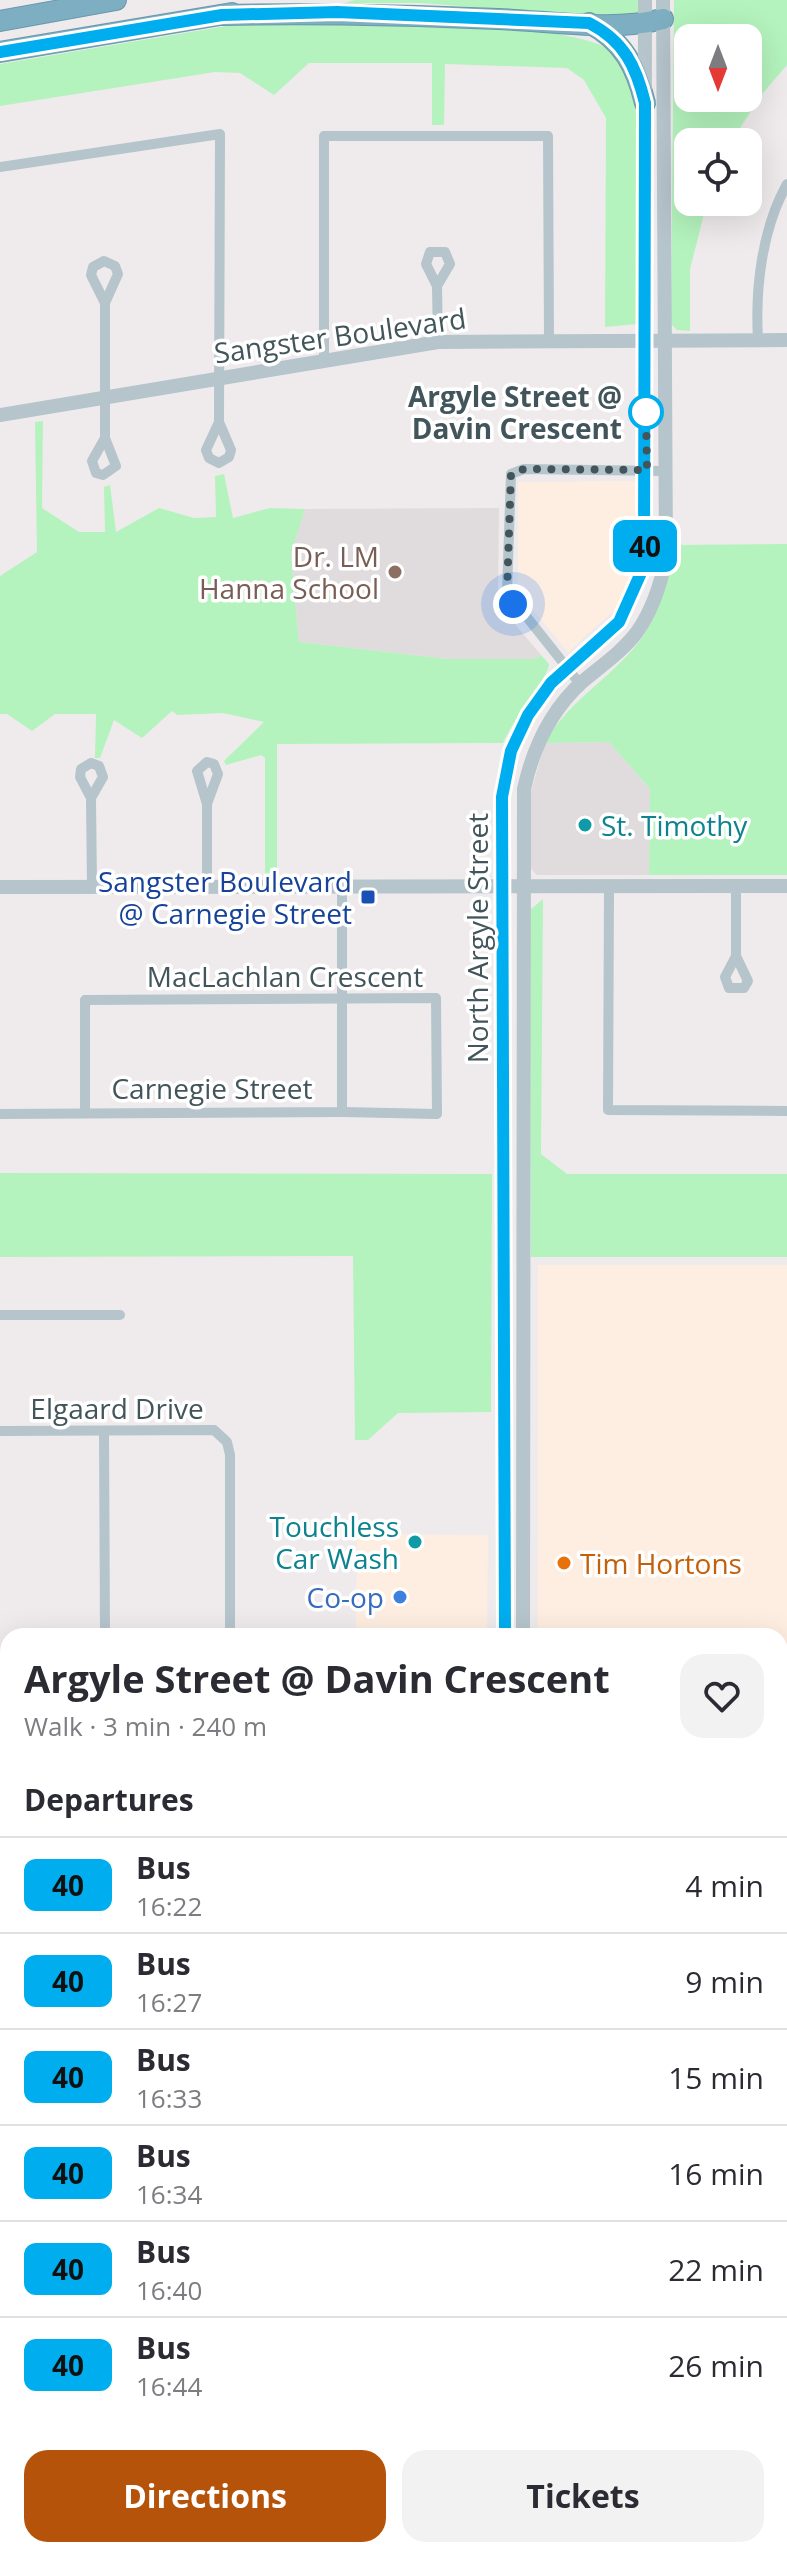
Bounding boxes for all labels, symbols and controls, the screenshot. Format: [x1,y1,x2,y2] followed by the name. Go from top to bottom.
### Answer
[674,24,762,112] north arrow
[674,24,762,216] map controls
[674,128,762,216] button: locate
[212,299,468,371] street label: Sangster Boulevard
[408,377,622,447] place label: Argyle Street @ Davin Crescent
[629,395,663,429] marker: Argyle Street @ Davin Crescent
[609,520,681,572] line badge: 40
[629,527,661,565] text: 40
[199,537,379,607] place label: Dr. LM Hanna School
[386,563,404,581] marker: Dr. LM Hanna School
[493,584,533,624] your location
[601,806,748,844] place label: St. Timothy
[458,813,496,1063] street label: North Argyle Street
[576,816,594,834] marker: St. Timothy
[98,862,352,932] place label: Sangster Boulevard @ Carnegie Street
[359,888,377,906] marker: Sangster Boulevard @ Carnegie Street
[147,957,423,995] street label: MacLachlan Crescent
[111,1069,313,1107] street label: Carnegie Street
[30,1389,204,1427] street label: Elgaard Drive
[270,1507,399,1577] place label: Touchless Car Wash
[406,1533,424,1551] marker: Touchless Car Wash
[580,1544,742,1582] place label: Tim Hortons
[555,1554,573,1572] marker: Tim Hortons
[307,1578,384,1616] place label: Co-op
[391,1588,409,1606] marker: Co-op
[24,1652,610,1704] text: Argyle Street @ Davin Crescent
[680,1654,764,1738] button: heart
[24,1708,267,1744] text: Walk · 3 min · 240 m
[24,1779,194,1820] text: Departures
[136,1847,191,1888] text: Bus
[685,1865,764,1906] text: 4 min
[52,1866,84,1904] text: 40
[136,1888,202,1924] text: 16:22
[136,1943,191,1984] text: Bus
[685,1961,764,2002] text: 9 min
[52,1962,84,2000] text: 40
[136,1984,202,2020] text: 16:27
[136,2039,191,2080] text: Bus
[668,2057,764,2098] text: 15 min
[52,2058,84,2096] text: 40
[136,2080,202,2116] text: 16:33
[136,2135,191,2176] text: Bus
[668,2153,764,2194] text: 16 min
[52,2154,84,2192] text: 40
[136,2176,202,2212] text: 16:34
[136,2231,191,2272] text: Bus
[668,2249,764,2290] text: 22 min
[52,2250,84,2288] text: 40
[136,2272,202,2308] text: 16:40
[136,2327,191,2368] text: Bus
[668,2345,764,2386] text: 26 min
[52,2346,84,2384] text: 40
[136,2368,202,2404] text: 16:44
[24,2450,386,2542] button: Directions
[402,2450,764,2542] button: Tickets

